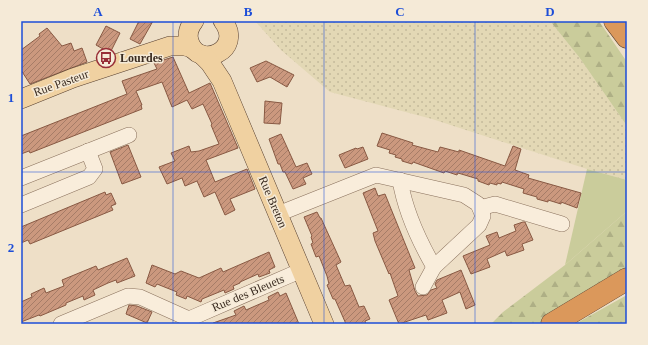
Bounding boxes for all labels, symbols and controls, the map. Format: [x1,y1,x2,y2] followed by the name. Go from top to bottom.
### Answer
[93,4,103,19] text: A
[244,4,253,19] text: B
[395,4,405,19] text: C
[545,4,555,19] text: D
[95,47,117,69] bus stop icon: Lourdes
[120,51,163,65] place label: Lourdes
[32,67,90,99] street label: Rue Pasteur
[8,90,14,105] text: 1
[256,174,290,230] street label: Rue Breton
[8,240,14,255] text: 2
[210,271,287,315] street label: Rue des Bleuets

